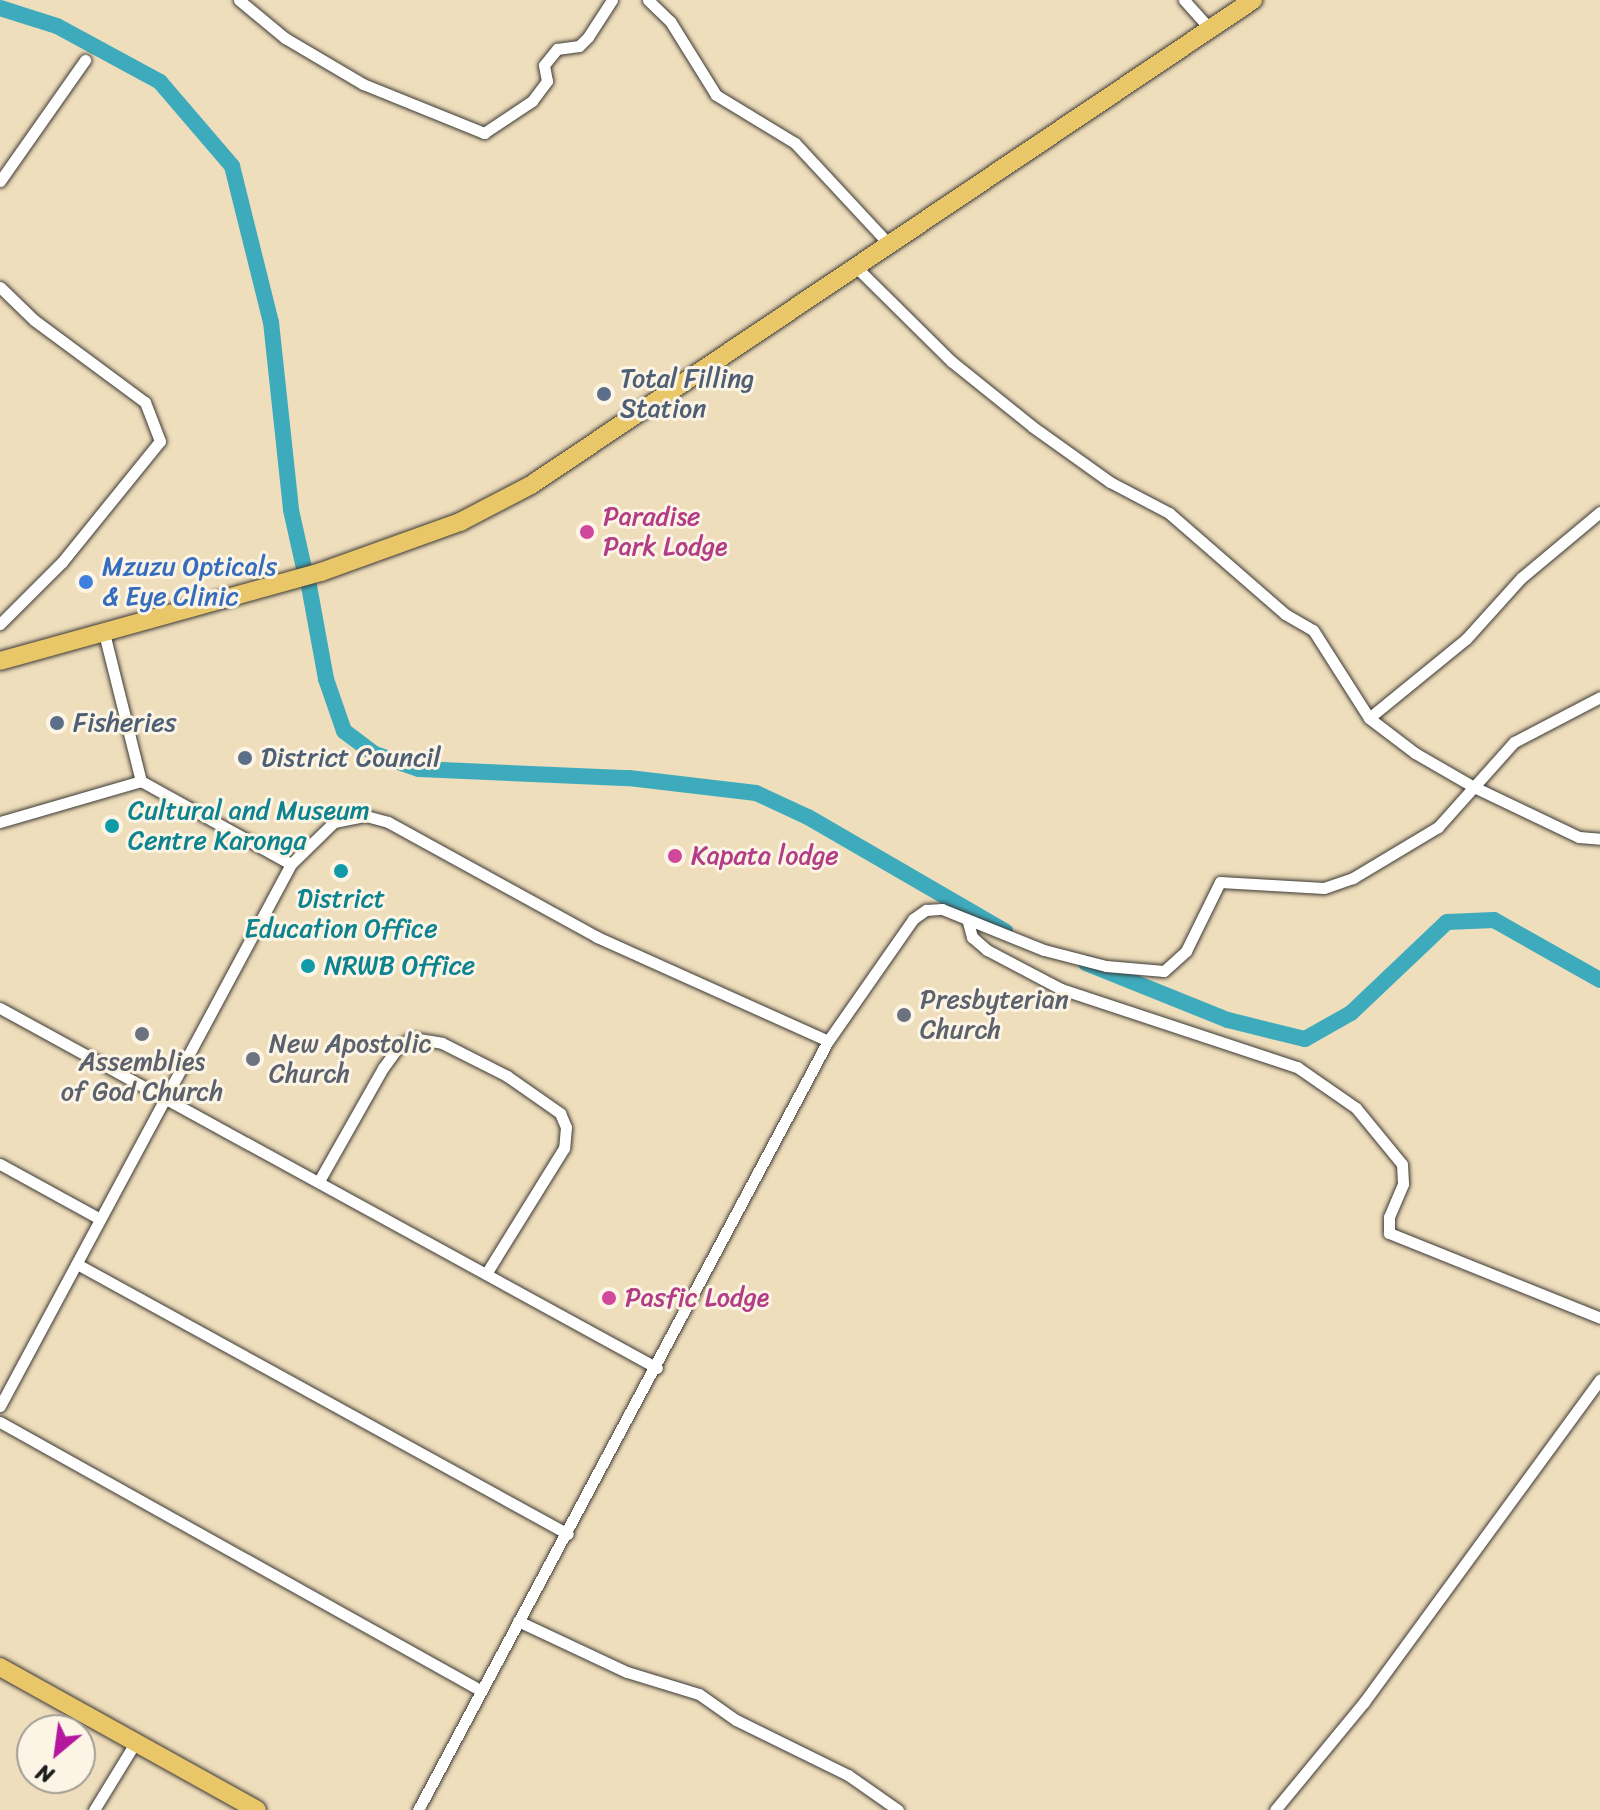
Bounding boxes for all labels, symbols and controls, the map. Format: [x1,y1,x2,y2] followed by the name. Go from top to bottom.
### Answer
[620,363,754,424] place label: Total Filling Station
[595,385,613,403] marker: Total Filling Station
[603,501,728,562] place label: Paradise Park Lodge
[578,523,596,541] marker: Paradise Park Lodge
[102,551,277,612] place label: Mzuzu Opticals & Eye Clinic
[77,573,95,591] marker: Mzuzu Opticals & Eye Clinic
[73,707,176,739] place label: Fisheries
[48,714,66,732] marker: Fisheries
[261,742,441,774] place label: District Council
[236,749,254,767] marker: District Council
[128,795,371,856] place label: Cultural and Museum Centre Karonga
[103,817,121,835] marker: Cultural and Museum Centre Karonga
[691,840,839,872] place label: Kapata lodge
[666,847,684,865] marker: Kapata lodge
[332,862,350,880] marker: District Education Office
[244,883,438,944] place label: District Education Office
[324,950,475,982] place label: NRWB Office
[299,957,317,975] marker: NRWB Office
[920,984,1069,1046] place label: Presbyterian Church
[895,1006,913,1024] marker: Presbyterian Church
[133,1025,151,1043] marker: Assemblies of God Church
[269,1028,432,1090] place label: New Apostolic Church
[61,1046,223,1108] place label: Assemblies of God Church
[244,1050,262,1068] marker: New Apostolic Church
[625,1282,770,1314] place label: Pasfic Lodge
[600,1289,618,1307] marker: Pasfic Lodge
[16,1714,96,1794] north arrow
[29,1753,61,1794] text: N

